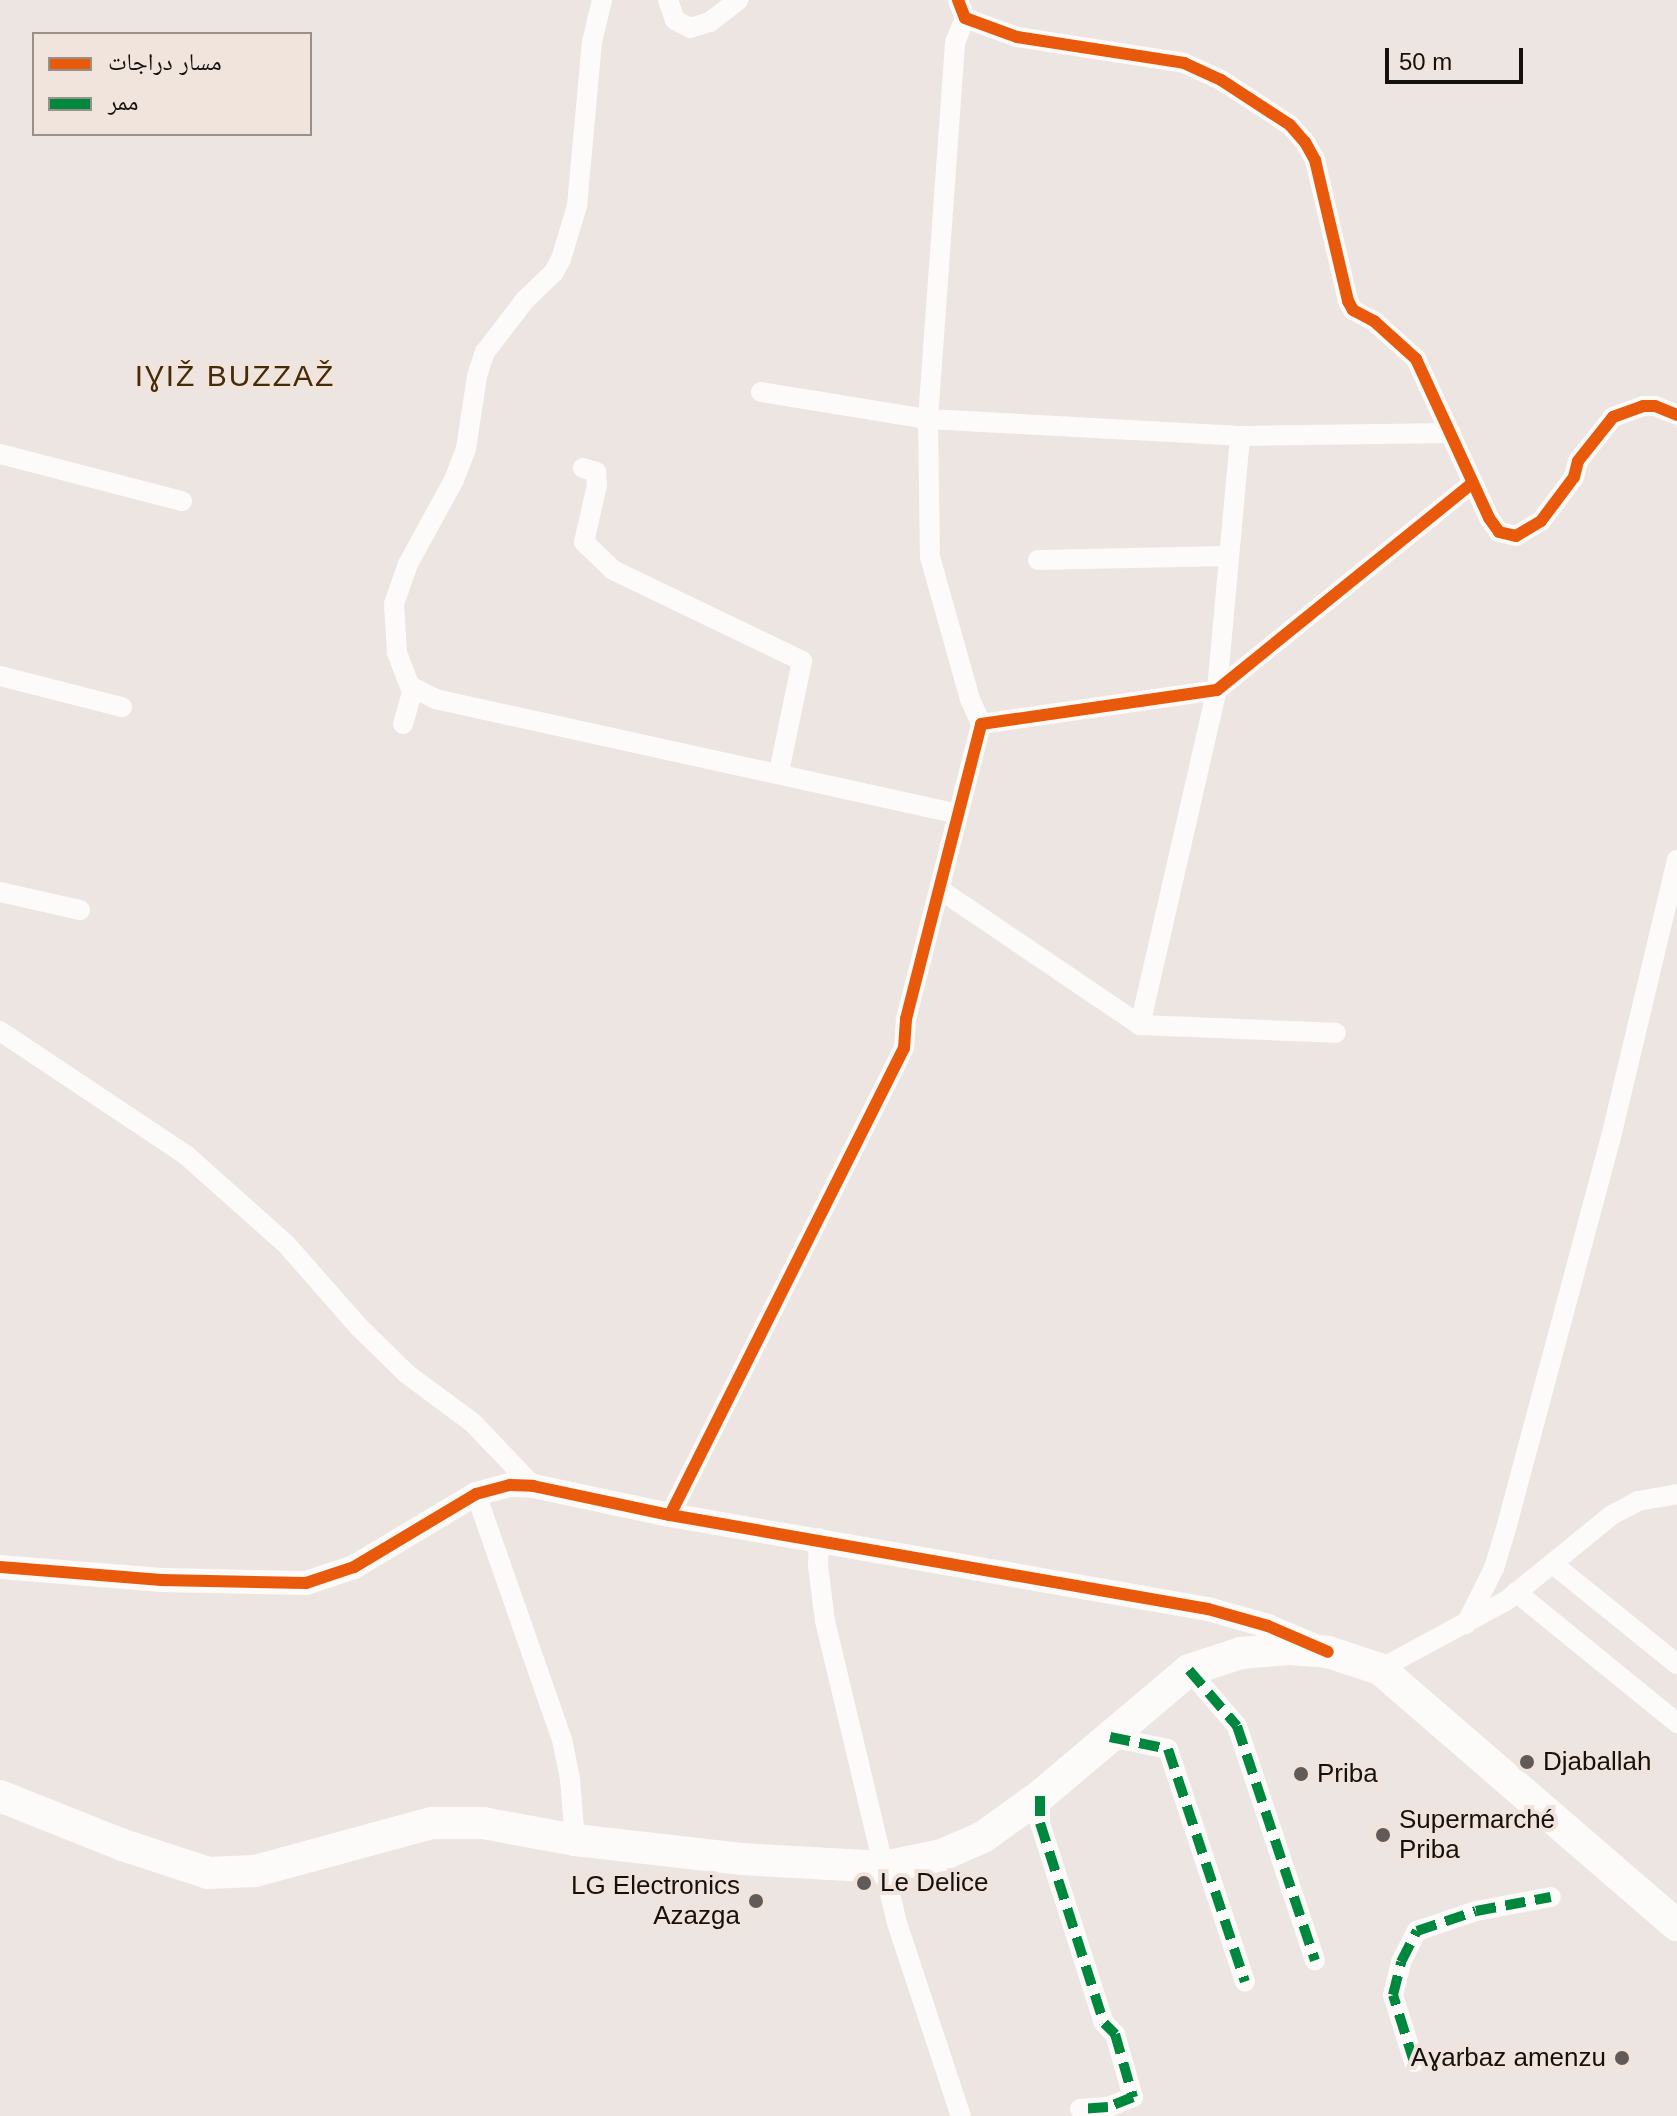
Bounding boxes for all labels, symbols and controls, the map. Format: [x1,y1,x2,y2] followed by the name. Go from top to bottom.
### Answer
[32,32,312,136] legend
[1389,32,1527,82] scale bar
[108,48,222,75] text: مسار دراجات
[1399,48,1452,75] text: 50 m
[108,88,139,115] text: ممر
[135,358,335,394] district label: IƔIŽ BUZZAŽ
[1543,1746,1651,1778] place label: Djaballah
[1518,1753,1536,1771] marker: Djaballah
[1317,1758,1378,1790] place label: Priba
[1292,1765,1310,1783] marker: Priba
[1399,1804,1555,1866] place label: Supermarché Priba
[1374,1826,1392,1844] marker: Supermarché Priba
[880,1867,988,1899] place label: Le Delice
[571,1870,740,1932] place label: LG Electronics Azazga
[855,1874,873,1892] marker: Le Delice
[747,1892,765,1910] marker: LG Electronics Azazga
[1411,2042,1606,2074] place label: Aɣarbaz amenzu
[1613,2049,1631,2067] marker: Aɣarbaz amenzu

